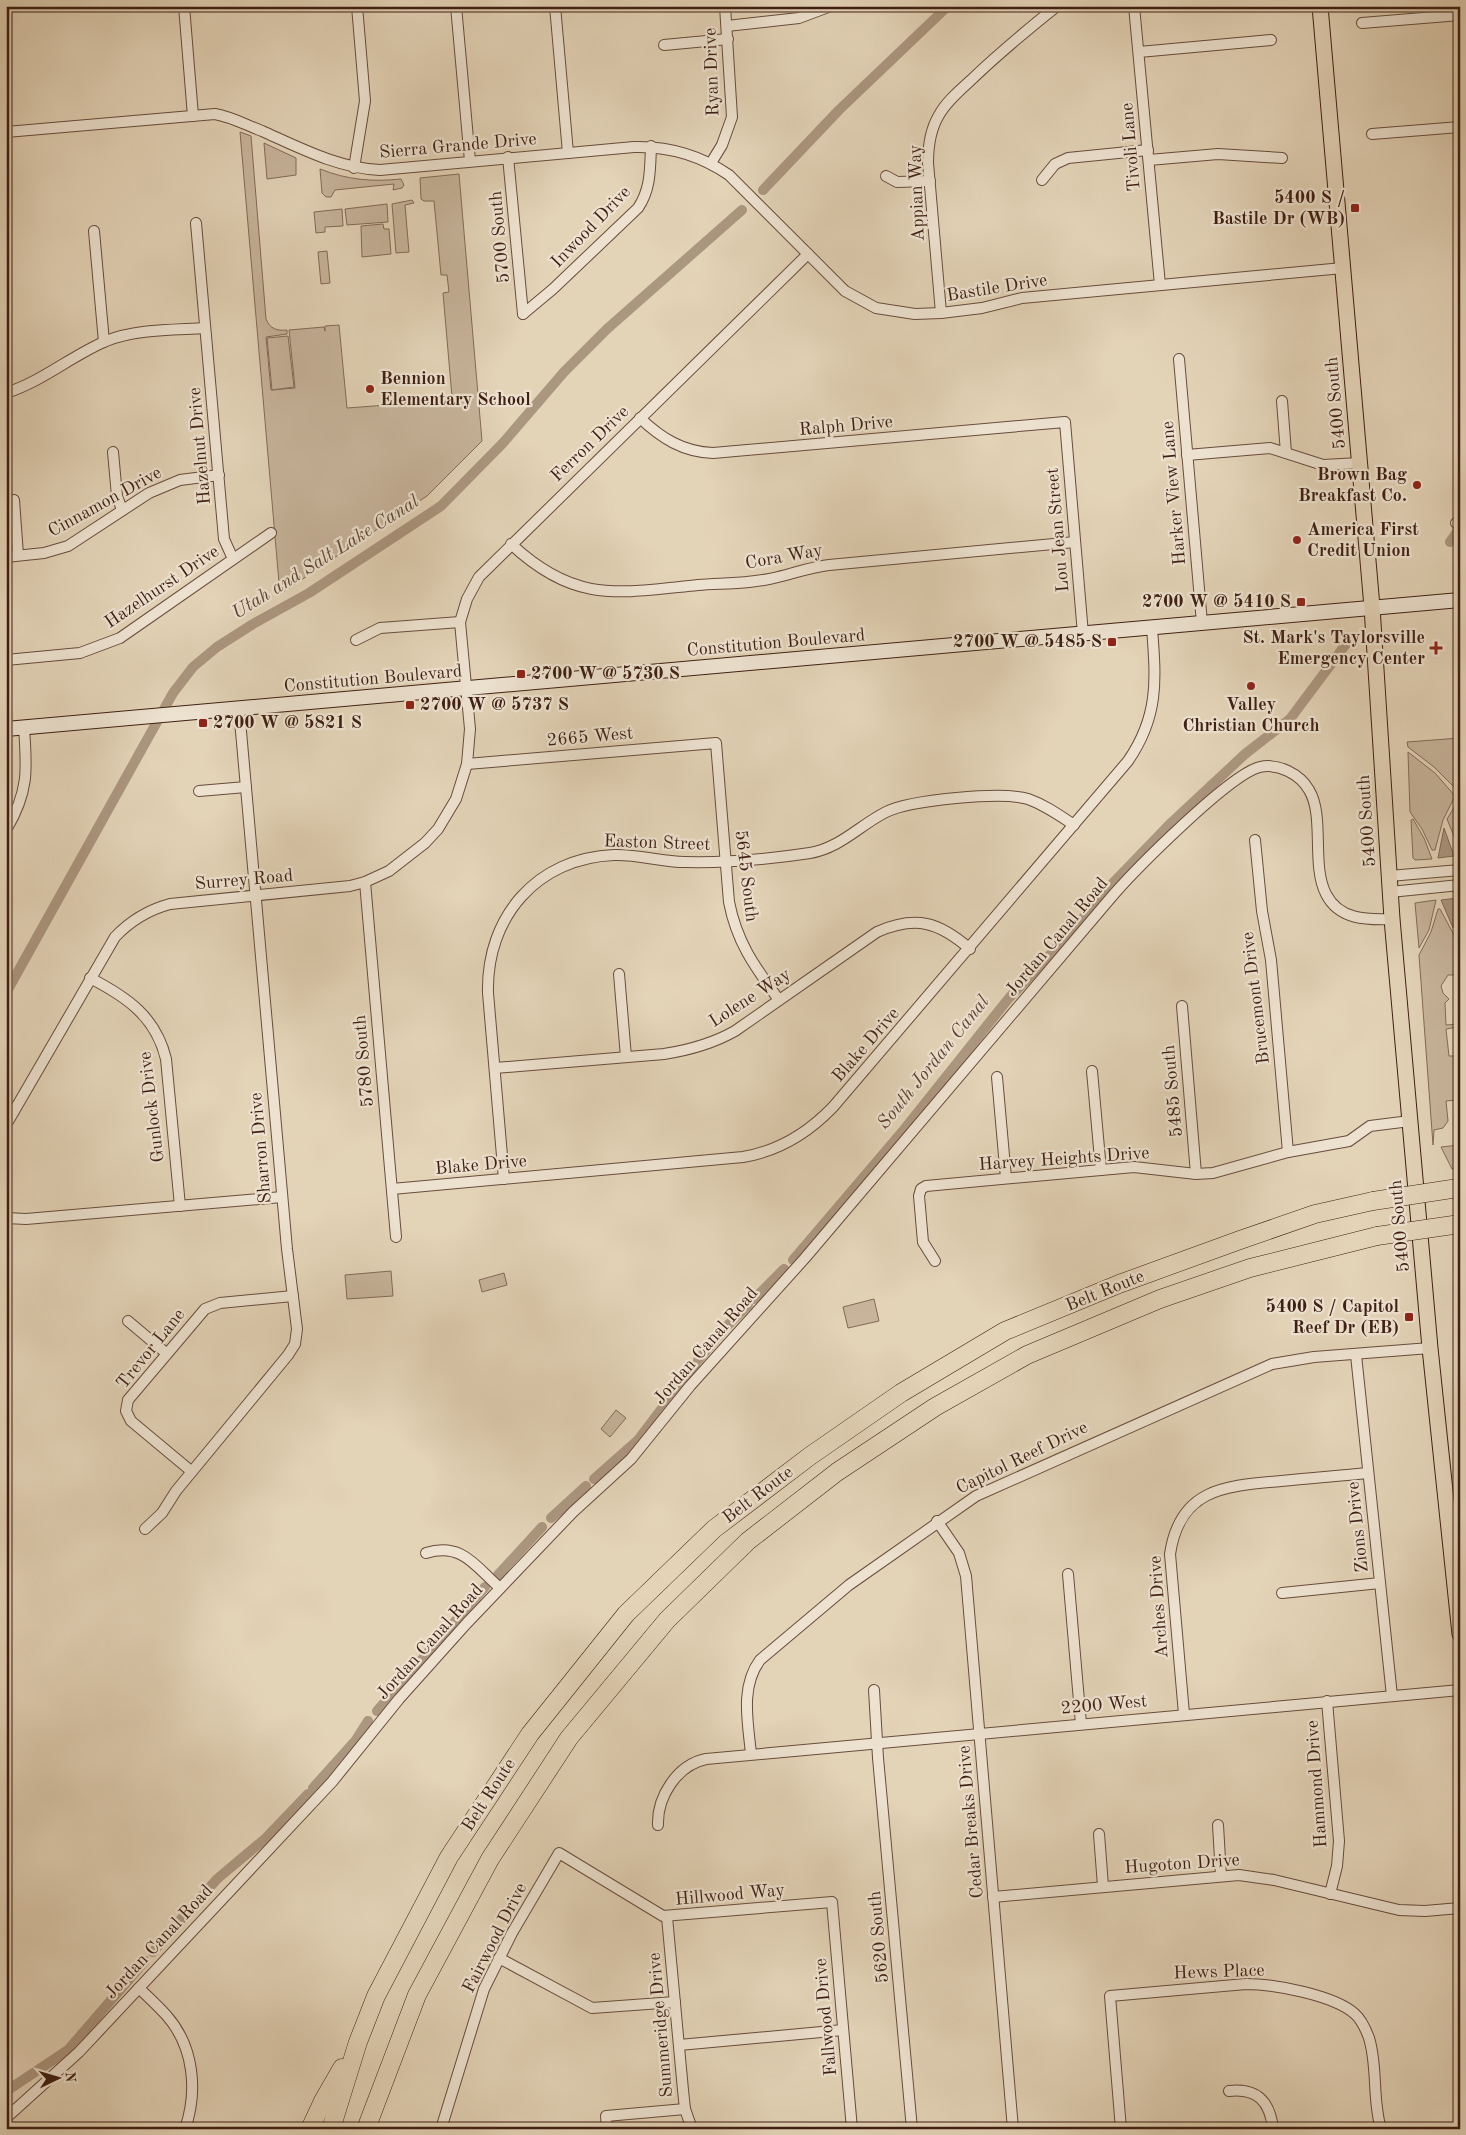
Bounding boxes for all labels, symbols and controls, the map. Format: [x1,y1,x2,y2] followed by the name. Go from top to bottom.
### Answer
[701,27,723,117] street label: Ryan Drive
[1118,102,1144,192] street label: Tivoli Lane
[379,130,537,162] street label: Sierra Grande Drive
[906,144,928,242] street label: Appian Way
[548,183,634,271] street label: Inwood Drive
[1212,189,1345,228] place label: 5400 S / Bastile Dr (WB)
[487,190,513,284] street label: 5700 South
[1349,202,1361,214] marker: 5400 S / Bastile Dr (WB)
[945,271,1049,305] street label: Bastile Drive
[1323,356,1349,450] street label: 5400 South
[380,370,531,409] place label: Bennion Elementary School
[364,383,376,395] marker: Bennion Elementary School
[186,386,214,506] street label: Hazelnut Drive
[547,402,633,486] street label: Ferron Drive
[798,413,894,439] street label: Ralph Drive
[1159,420,1189,566] street label: Harker View Lane
[45,463,165,541] street label: Cinnamon Drive
[1298,466,1407,505] place label: Brown Bag Breakfast Co.
[1044,467,1072,593] street label: Lou Jean Street
[1411,479,1423,491] marker: Brown Bag Breakfast Co.
[229,492,423,623] water label: Utah and Salt Lake Canal
[1307,521,1419,560] place label: America First Credit Union
[1291,534,1303,546] marker: America First Credit Union
[744,541,825,573] street label: Cora Way
[102,542,222,632] street label: Hazelhurst Drive
[1142,593,1291,611] place label: 2700 W @ 5410 S
[1295,596,1307,608] marker: 2700 W @ 5410 S
[686,626,866,660] street label: Constitution Boulevard
[1242,629,1425,668] place label: St. Mark's Taylorsville Emergency Center
[953,633,1102,651] place label: 2700 W @ 5485 S
[1106,636,1118,648] marker: 2700 W @ 5485 S
[1429,641,1443,655] marker: St. Mark's Taylorsville Emergency Center
[283,662,463,696] street label: Constitution Boulevard
[531,665,680,683] place label: 2700 W @ 5730 S
[515,668,527,680] marker: 2700 W @ 5730 S
[1245,680,1257,692] marker: Valley Christian Church
[420,696,569,714] place label: 2700 W @ 5737 S
[1182,696,1320,735] place label: Valley Christian Church
[404,699,416,711] marker: 2700 W @ 5737 S
[213,714,362,732] place label: 2700 W @ 5821 S
[197,717,209,729] marker: 2700 W @ 5821 S
[546,724,634,750] street label: 2665 West
[1355,774,1379,868] street label: 5400 South
[731,829,761,923] street label: 5645 South
[603,832,711,854] street label: Easton Street
[194,867,294,893] street label: Surrey Road
[1002,874,1112,1000] street label: Jordan Canal Road
[1239,931,1273,1065] street label: Brucemont Drive
[706,965,794,1031] street label: Lolene Way
[874,992,994,1133] water label: South Jordan Canal
[829,1004,903,1086] street label: Blake Drive
[351,1014,377,1108] street label: 5780 South
[1160,1044,1186,1138] street label: 5485 South
[136,1051,168,1163] street label: Gunlock Drive
[247,1092,275,1204] street label: Sharron Drive
[978,1144,1150,1174] street label: Harvey Heights Drive
[434,1152,528,1178] street label: Blake Drive
[1387,1179,1413,1273] street label: 5400 South
[1063,1267,1147,1315] street label: Belt Route
[650,1284,762,1408] street label: Jordan Canal Road
[1266,1298,1399,1337] place label: 5400 S / Capitol Reef Dr (EB)
[113,1305,189,1393] street label: Trevor Lane
[1403,1311,1415,1323] marker: 5400 S / Capitol Reef Dr (EB)
[953,1418,1091,1498] street label: Capitol Reef Drive
[719,1463,797,1527] street label: Belt Route
[1344,1481,1372,1573] street label: Zions Drive
[1146,1555,1172,1659] street label: Arches Drive
[374,1581,486,1703] street label: Jordan Canal Road
[1060,1692,1148,1718] street label: 2200 West
[1304,1720,1330,1848] street label: Hammond Drive
[955,1745,987,1899] street label: Cedar Breaks Drive
[459,1755,519,1835] street label: Belt Route
[1124,1851,1240,1877] street label: Hugoton Drive
[460,1880,530,1996] street label: Fairwood Drive
[674,1881,786,1909] street label: Hillwood Way
[102,1882,216,2002] street label: Jordan Canal Road
[866,1890,892,1984] street label: 5620 South
[646,1952,676,2098] street label: Summeridge Drive
[812,1957,840,2077] street label: Fallwood Drive
[1173,1961,1265,1983] street label: Hews Place
[32,2052,82,2102] north arrow
[63,2071,77,2083] text: N

